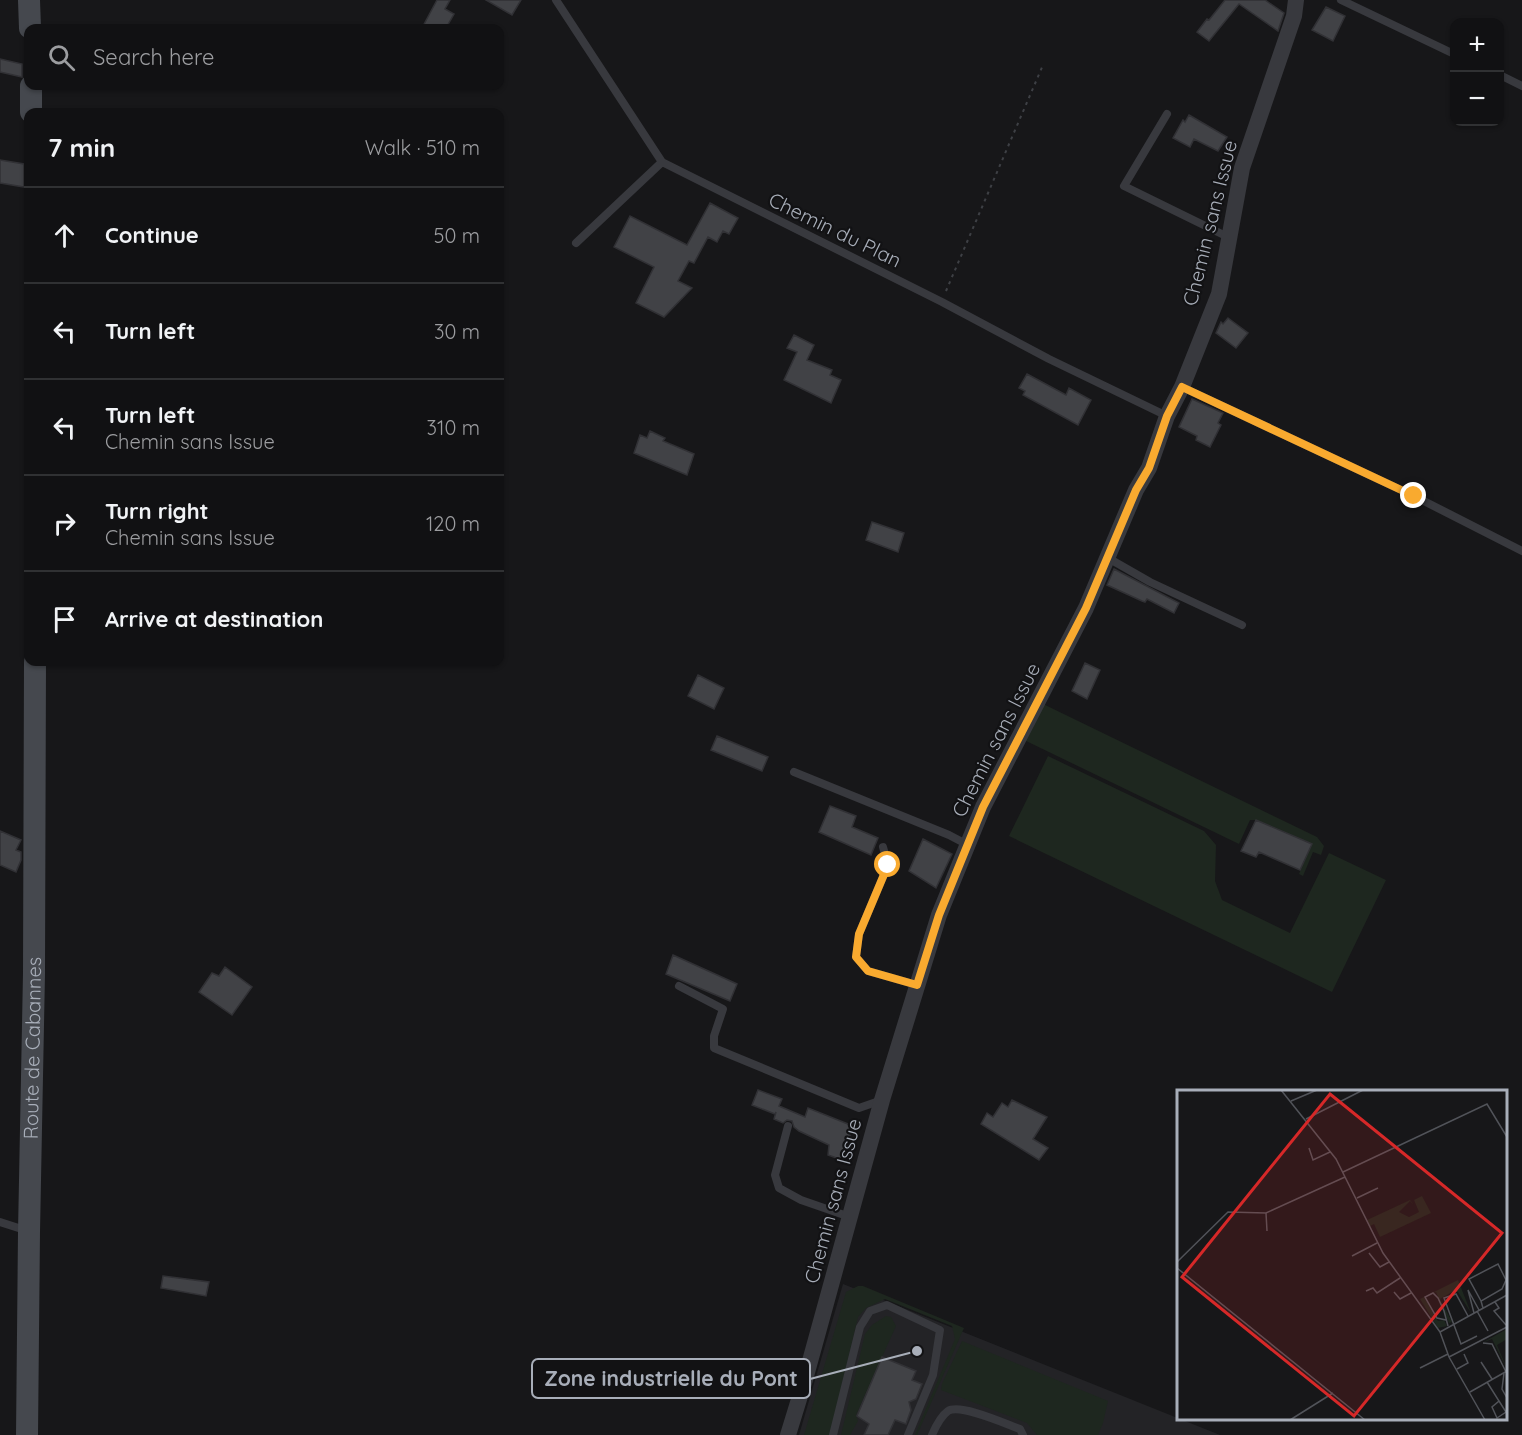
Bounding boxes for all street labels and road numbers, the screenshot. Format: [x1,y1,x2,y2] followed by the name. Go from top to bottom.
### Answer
[1177,137,1242,308] street label: Chemin sans Issue
[765,187,906,273] street label: Chemin du Plan
[946,658,1045,821] street label: Chemin sans Issue
[18,957,46,1139] street label: Route de Cabannes
[798,1116,867,1286] street label: Chemin sans Issue

